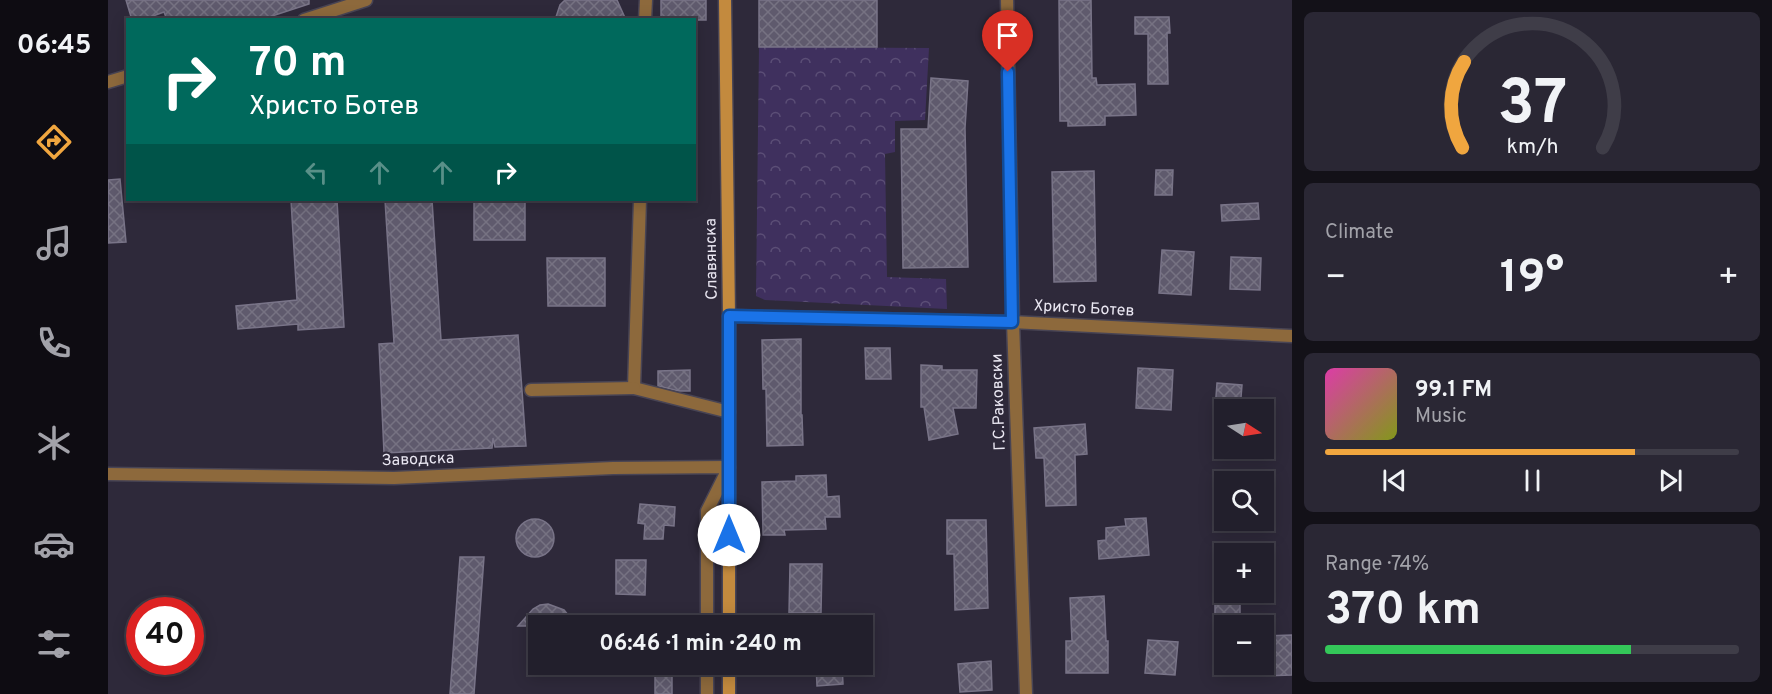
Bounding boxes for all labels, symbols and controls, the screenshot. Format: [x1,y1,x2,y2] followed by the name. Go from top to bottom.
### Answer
[982,10,1033,72] pin
[991,19,1024,52] icon: arrive
[17,29,91,63] text: 06:45
[249,38,347,91] text: 70 m
[150,42,228,120] icon: right
[1497,67,1567,146] text: 37
[249,90,419,124] text: Христо Ботев
[33,121,75,163] icon: directions
[1506,135,1558,162] text: km/h
[300,156,333,189] icon: left
[363,156,396,189] icon: ahead
[426,156,459,189] icon: ahead
[489,156,522,189] icon: right
[701,218,723,300] street label: Славянска
[1325,220,1394,246] text: Climate
[33,222,75,264] icon: music
[1500,251,1564,308] text: 19°
[1325,258,1346,300] text: −
[1718,258,1739,300] text: +
[1033,296,1135,322] street label: Христо Ботев
[33,322,75,364] icon: phone
[987,353,1011,451] street label: Г.С.Раковски
[1415,377,1492,404] text: 99.1 FM
[1214,399,1274,459] north arrow
[1214,399,1274,675] map controls
[1415,404,1467,430] text: Music
[33,422,75,464] icon: climate
[381,449,455,471] street label: Заводска
[1378,464,1411,497] icon: previous
[1516,464,1549,497] icon: pause
[1654,464,1687,497] icon: next
[1214,471,1274,531] button: search
[697,503,761,567] position arrow
[33,523,75,565] icon: car
[1214,543,1274,603] button: +
[1325,552,1429,578] text: Range · 74%
[1325,583,1481,640] text: 370 km
[126,597,204,675] speed limit sign: 40
[1214,615,1274,675] button: −
[33,623,75,665] icon: filters
[599,631,802,658] text: 06:46 · 1 min · 240 m

